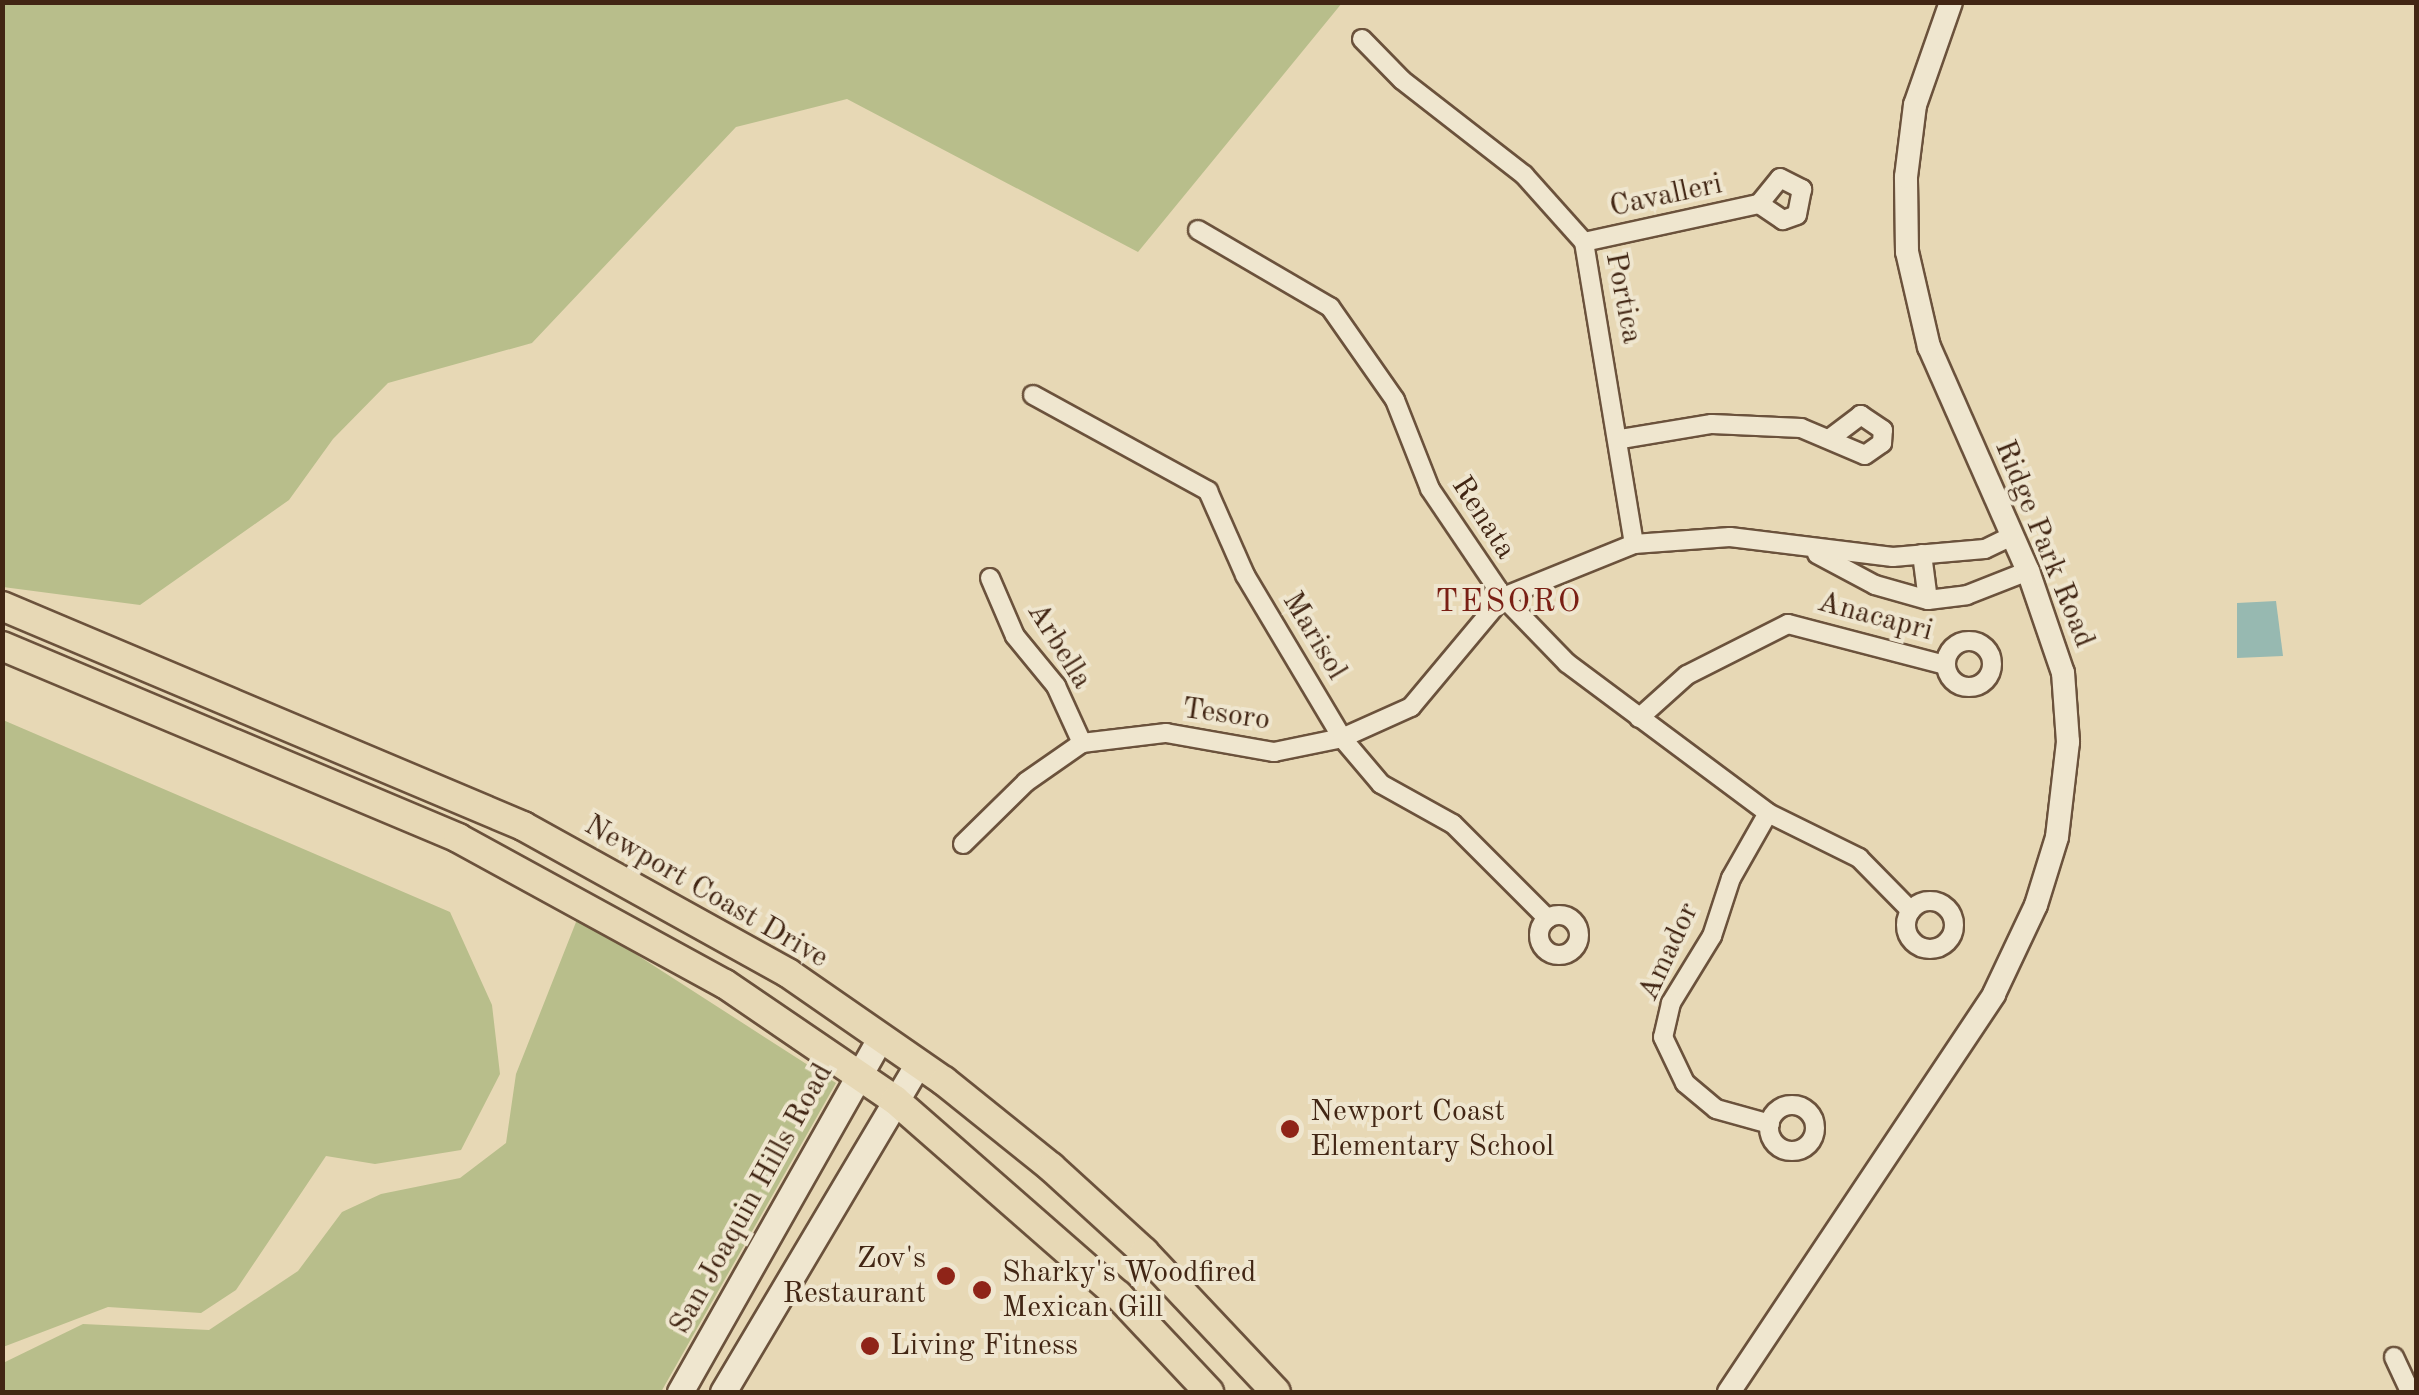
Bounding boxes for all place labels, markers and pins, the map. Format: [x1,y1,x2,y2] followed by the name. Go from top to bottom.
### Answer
[1310,1094,1554,1164] place label: Newport Coast Elementary School
[1279,1118,1301,1140] marker: Newport Coast Elementary School
[783,1241,926,1312] place label: Zov's Restaurant
[1002,1255,1256,1326] place label: Sharky's Woodfired Mexican Gill
[935,1265,957,1287] marker: Zov's Restaurant
[971,1279,993,1301] marker: Sharky's Woodfired Mexican Gill
[890,1328,1078,1364] place label: Living Fitness
[859,1335,881,1357] marker: Living Fitness

